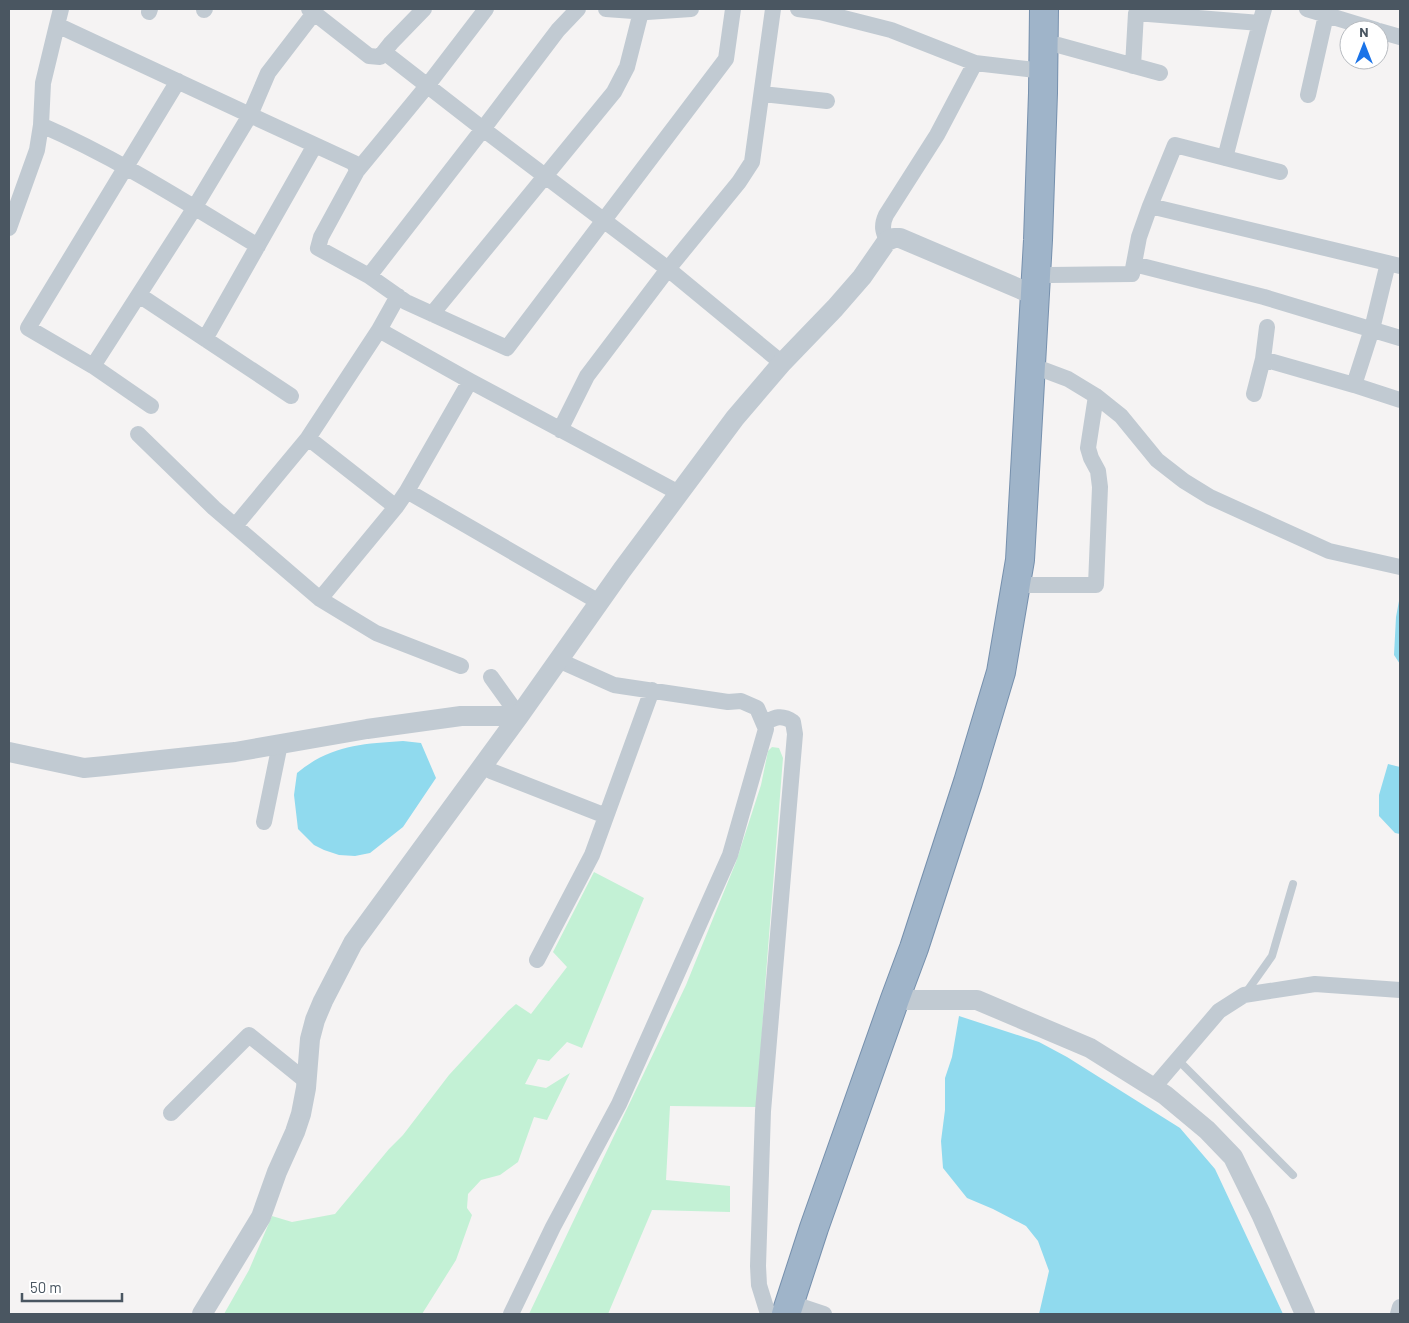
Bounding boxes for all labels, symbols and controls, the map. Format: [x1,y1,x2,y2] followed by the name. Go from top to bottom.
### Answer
[1339,20,1389,70] north arrow
[1359,23,1369,40] text: N
[22,1270,122,1302] scale bar
[30,1278,62,1296] text: 50 m

